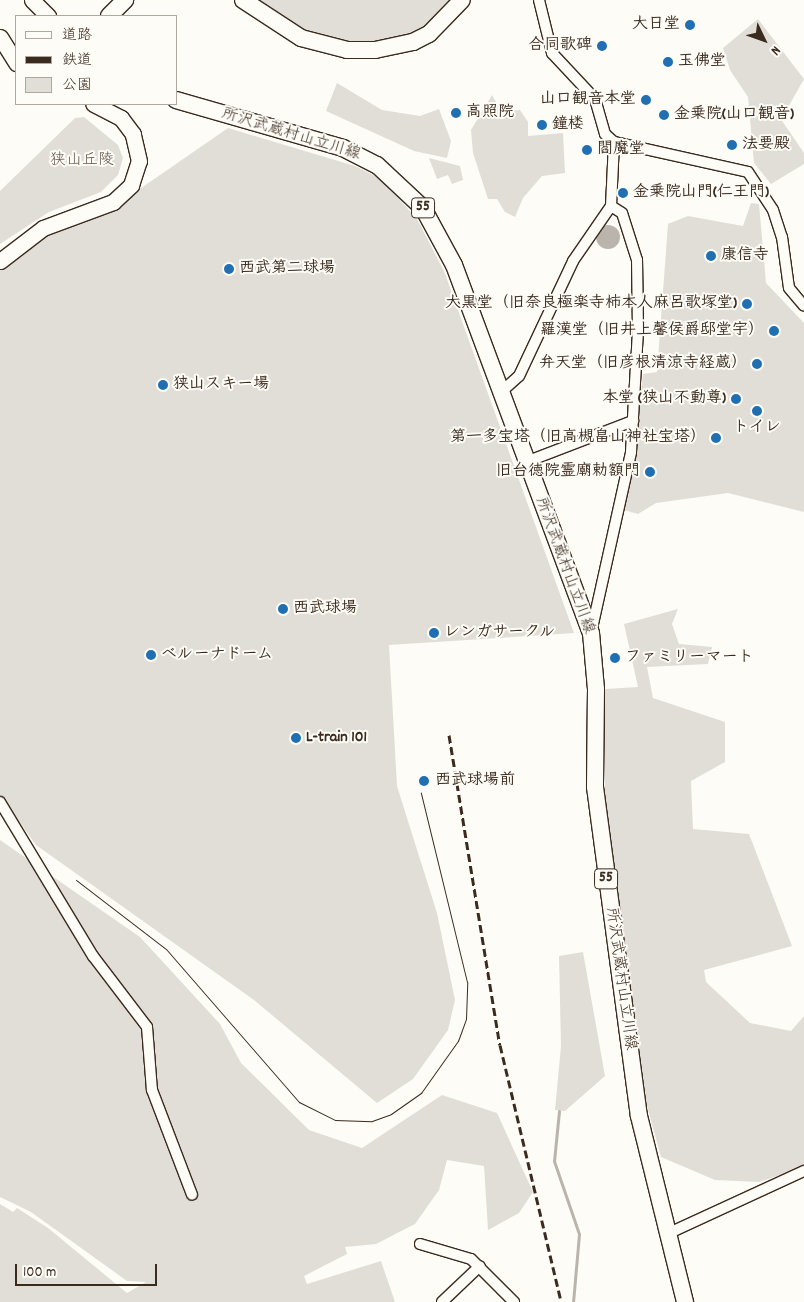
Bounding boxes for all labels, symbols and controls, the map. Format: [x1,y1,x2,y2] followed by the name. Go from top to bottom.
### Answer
[15,15,178,105] legend
[632,15,680,35] place label: 大日堂
[739,15,789,65] north arrow
[684,19,696,31] marker: 大日堂
[62,25,92,47] text: 道路
[528,36,592,56] place label: 合同歌碑
[596,40,608,52] marker: 合同歌碑
[765,41,785,59] text: N
[62,50,92,72] text: 鉄道
[678,52,726,72] place label: 玉佛堂
[662,56,674,68] marker: 玉佛堂
[62,75,92,97] text: 公園
[540,90,636,110] place label: 山口観音本堂
[640,94,652,106] marker: 山口観音本堂
[466,103,514,123] place label: 高照院
[219,105,363,165] street label: 所沢武蔵村山立川線
[674,105,794,125] place label: 金乗院(山口観音)
[450,107,462,119] marker: 高照院
[658,109,670,121] marker: 金乗院(山口観音)
[552,115,584,135] place label: 鐘楼
[536,119,548,131] marker: 鐘楼
[742,135,790,155] place label: 法要殿
[726,139,738,151] marker: 法要殿
[597,140,645,160] place label: 閻魔堂
[581,144,593,156] marker: 閻魔堂
[50,151,114,171] park label: 狭山丘陵
[633,183,769,203] place label: 金乗院山門(仁王門)
[617,187,629,199] marker: 金乗院山門(仁王門)
[410,196,436,220] road number: 55
[721,246,769,266] place label: 康信寺
[705,250,717,262] marker: 康信寺
[239,259,335,279] place label: 西武第二球場
[223,263,235,275] marker: 西武第二球場
[445,294,737,314] place label: 大黒堂（旧奈良極楽寺柿本人麻呂歌塚堂)
[741,298,753,310] marker: 大黒堂（旧奈良極楽寺柿本人麻呂歌塚堂)
[540,321,764,341] place label: 羅漢堂（旧井上馨侯爵邸堂宇）
[768,325,780,337] marker: 羅漢堂（旧井上馨侯爵邸堂宇）
[539,354,747,374] place label: 弁天堂（旧彦根清涼寺経蔵）
[751,358,763,370] marker: 弁天堂（旧彦根清涼寺経蔵）
[173,375,269,395] place label: 狭山スキー場
[157,379,169,391] marker: 狭山スキー場
[602,389,726,409] place label: 本堂 (狭山不動尊)
[730,393,742,405] marker: 本堂 (狭山不動尊)
[751,405,763,417] marker: トイレ
[733,418,781,438] place label: トイレ
[450,428,706,448] place label: 第一多宝塔（旧高槻畠山神社宝塔）
[710,432,722,444] marker: 第一多宝塔（旧高槻畠山神社宝塔）
[496,462,640,482] place label: 旧台徳院霊廟勅額門
[644,466,656,478] marker: 旧台徳院霊廟勅額門
[530,495,598,637] street label: 所沢武蔵村山立川線
[293,599,357,619] place label: 西武球場
[277,603,289,615] marker: 西武球場
[444,623,556,643] place label: レンガサークル
[428,627,440,639] marker: レンガサークル
[161,645,274,665] place label: ベルーナドーム
[625,648,753,668] place label: ファミリーマート
[145,649,157,661] marker: ベルーナドーム
[609,652,621,664] marker: ファミリーマート
[306,728,367,748] place label: L-train 101
[290,732,302,744] marker: L-train 101
[435,771,515,791] place label: 西武球場前
[417,774,431,788] marker: 西武球場前
[594,866,618,892] road number: 55
[600,906,640,1052] street label: 所沢武蔵村山立川線
[18,1254,160,1286] scale bar
[23,1262,56,1284] text: 100 m

